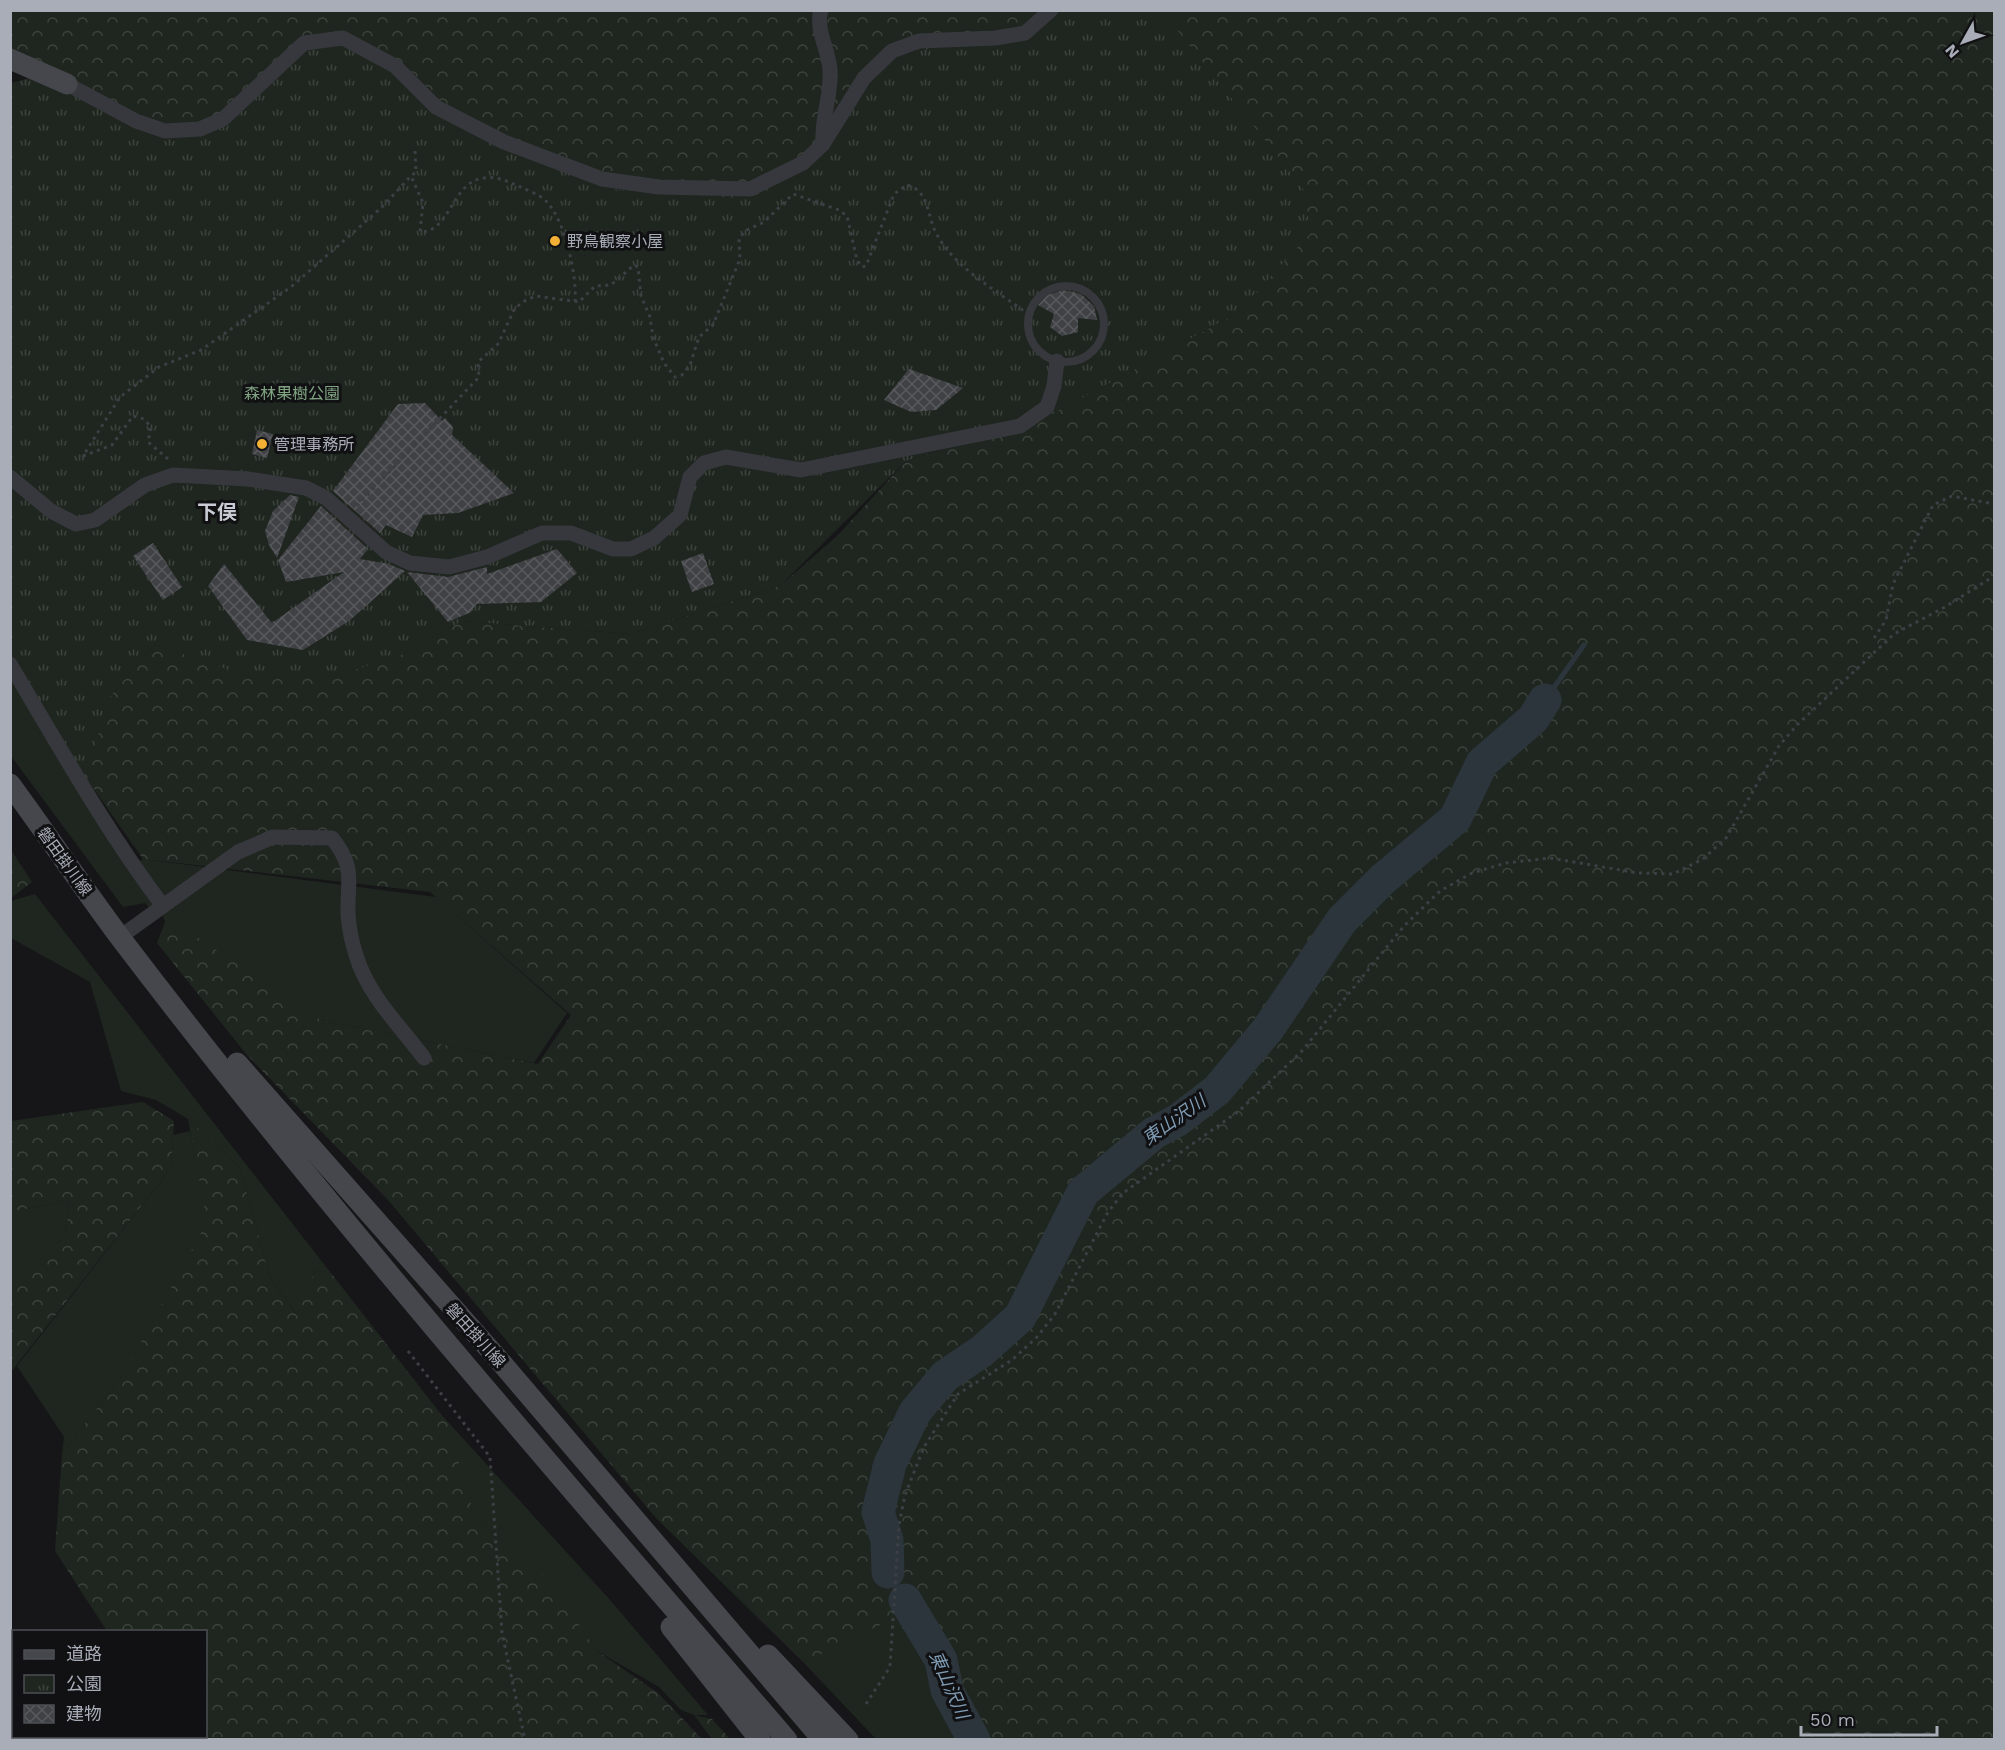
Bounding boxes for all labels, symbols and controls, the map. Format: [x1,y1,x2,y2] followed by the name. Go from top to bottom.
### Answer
[1933,12,1993,72] north arrow
[1941,41,1963,62] text: N
[567,232,663,251] place label: 野鳥観察小屋
[548,234,562,248] marker: 野鳥観察小屋
[244,384,340,403] park label: 森林果樹公園
[274,435,354,454] place label: 管理事務所
[255,437,269,451] marker: 管理事務所
[197,500,237,524] district label: 下俣
[33,823,96,899] street label: 磐田掛川線
[1138,1089,1211,1149] water label: 東山沢川
[442,1299,509,1371] street label: 磐田掛川線
[12,1630,207,1738] legend
[66,1643,102,1664] text: 道路
[925,1648,975,1724] water label: 東山沢川
[66,1673,102,1694] text: 公園
[1801,1699,1938,1737] scale bar
[66,1703,102,1724] text: 建物
[1810,1709,1855,1730] text: 50 m

